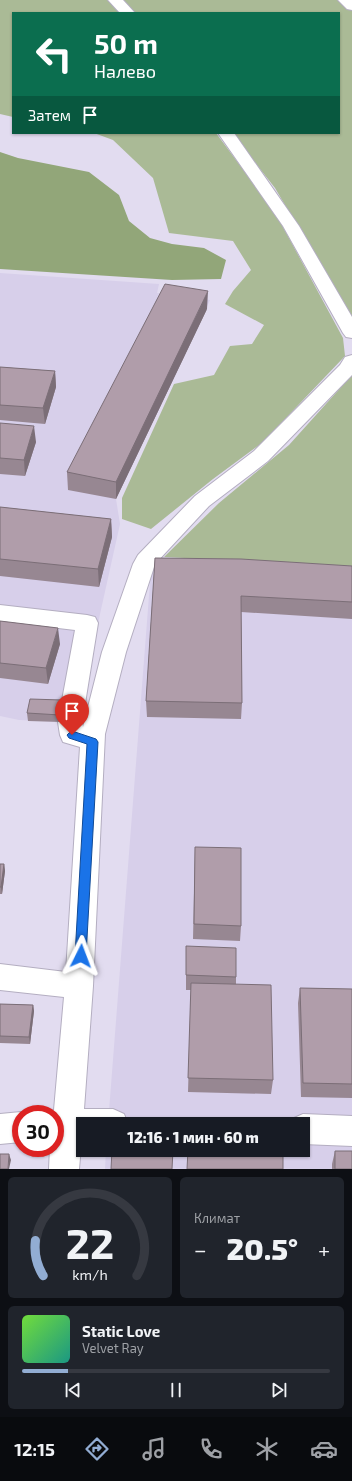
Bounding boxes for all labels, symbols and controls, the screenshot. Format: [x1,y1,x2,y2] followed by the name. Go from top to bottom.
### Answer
[94,26,158,60] text: 50 m
[28,28,80,80] icon: left
[94,60,156,82] text: Налево
[79,104,101,126] icon: arrive
[28,106,71,124] text: Затем
[55,694,89,735] pin
[61,700,83,722] icon: arrive
[60,935,102,977] position arrow
[12,1105,64,1157] speed limit sign: 30
[127,1128,259,1146] text: 12:16 · 1 мин · 60 m
[194,1210,240,1226] text: Климат
[66,1216,114,1266] text: 22
[227,1230,298,1266] text: 20.5°
[194,1236,207,1262] text: −
[318,1236,330,1262] text: +
[72,1265,108,1282] text: km/h
[82,1322,160,1340] text: Static Love
[82,1340,144,1356] text: Velvet Ray
[62,1379,84,1401] icon: previous
[165,1379,187,1401] icon: pause
[268,1379,290,1401] icon: next
[83,1435,111,1463] icon: directions
[140,1435,168,1463] icon: music
[197,1435,225,1463] icon: phone
[253,1435,281,1463] icon: climate
[310,1435,338,1463] icon: car
[14,1438,55,1460] text: 12:15

